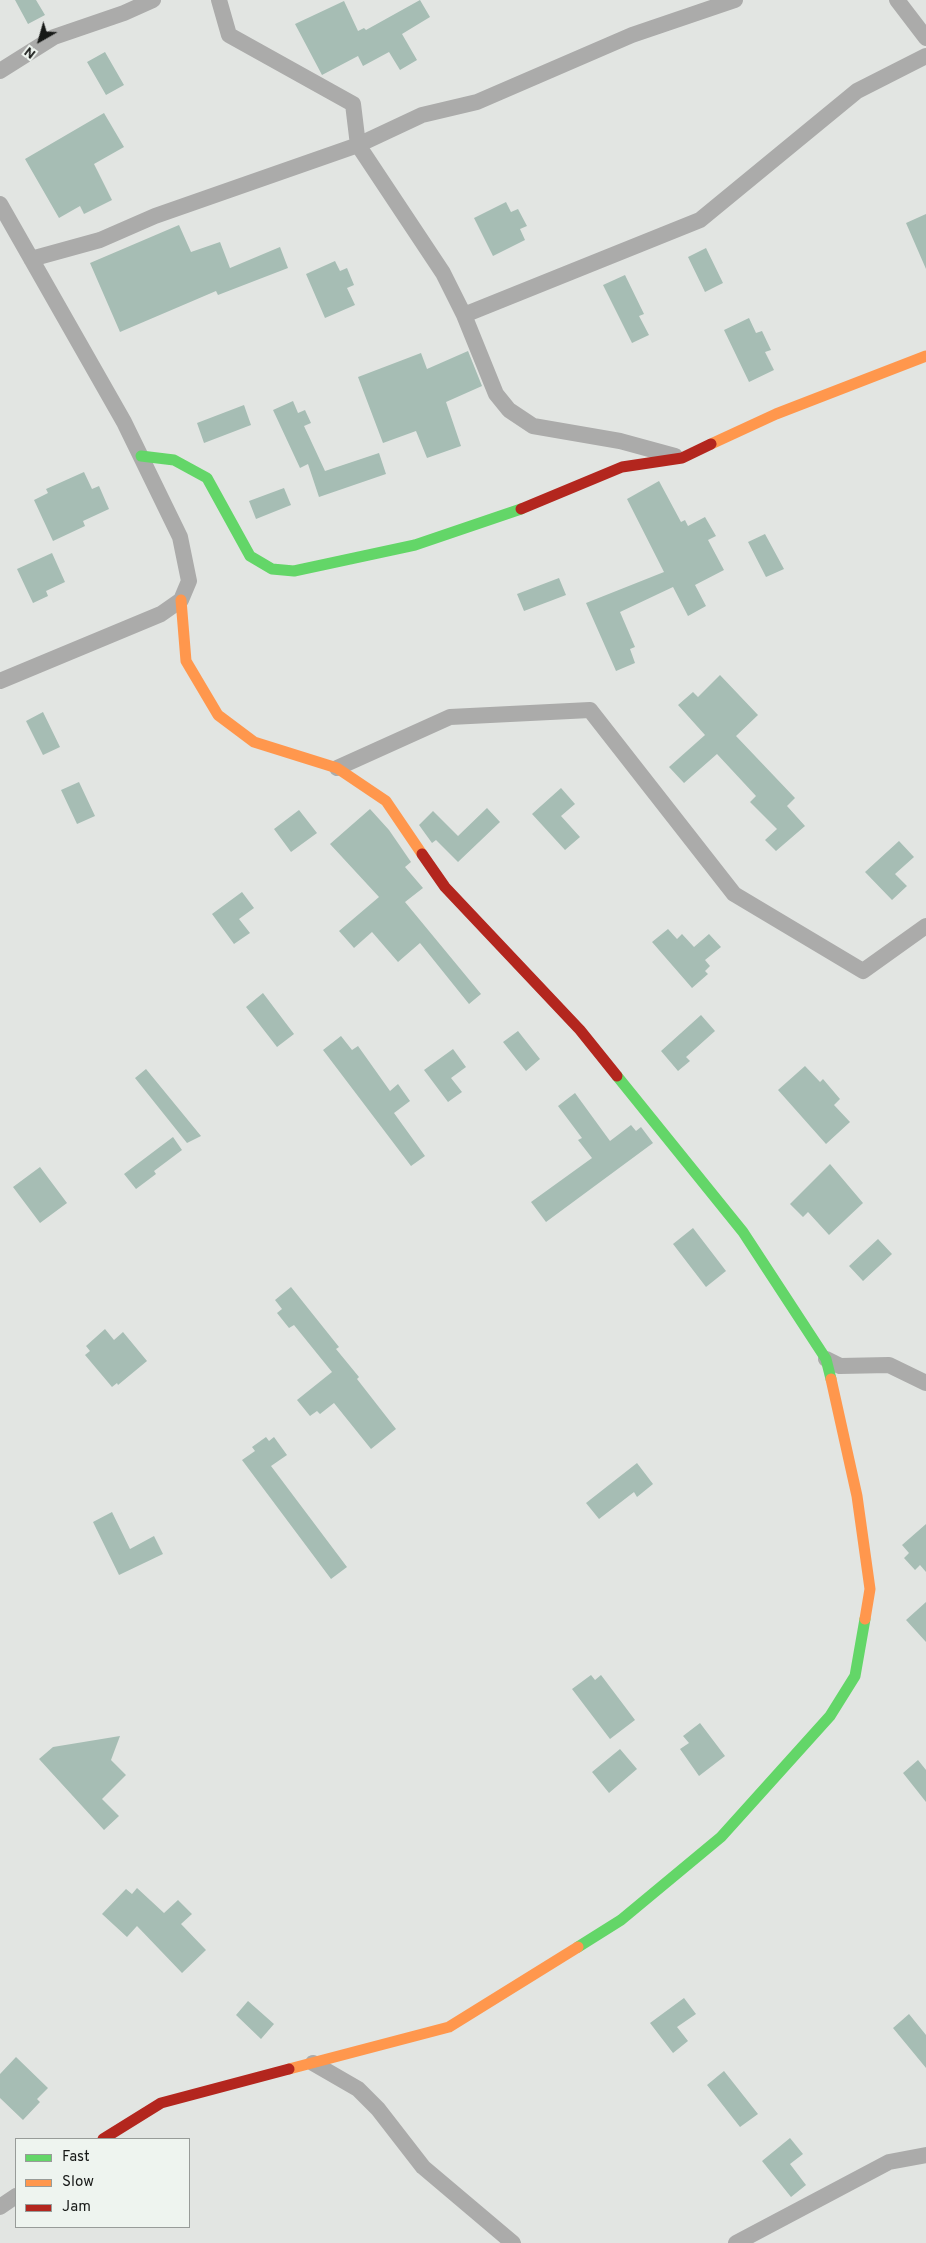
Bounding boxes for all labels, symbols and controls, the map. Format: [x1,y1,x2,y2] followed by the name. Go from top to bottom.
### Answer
[15,15,65,65] north arrow
[21,42,40,62] text: N
[15,2138,190,2228] legend
[62,2148,90,2167] text: Fast
[62,2173,94,2192] text: Slow
[62,2198,91,2217] text: Jam

